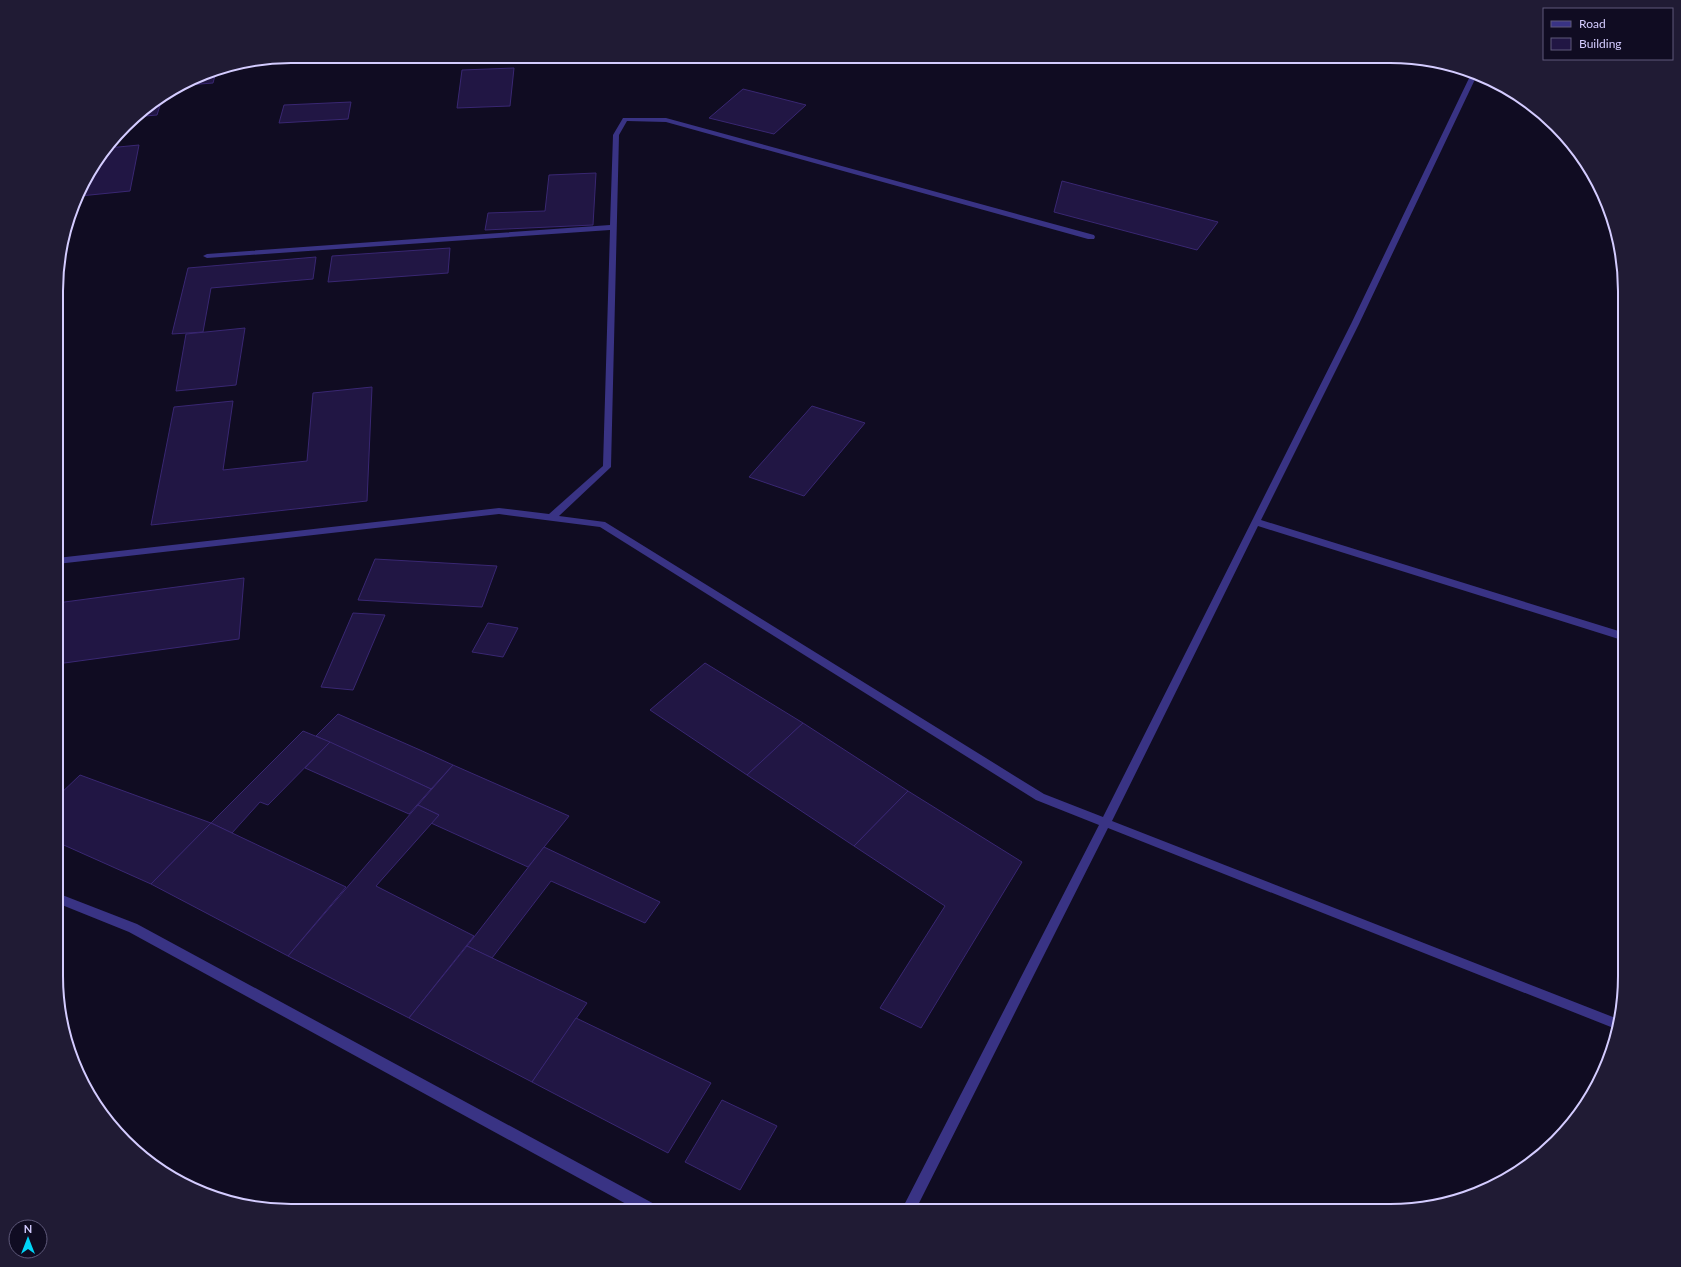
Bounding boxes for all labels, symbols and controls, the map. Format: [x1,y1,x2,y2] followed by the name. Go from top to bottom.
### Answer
[1543,8,1673,60] legend
[1579,16,1606,31] text: Road
[1579,36,1622,51] text: Building
[8,1219,48,1259] north arrow
[24,1222,32,1235] text: N

